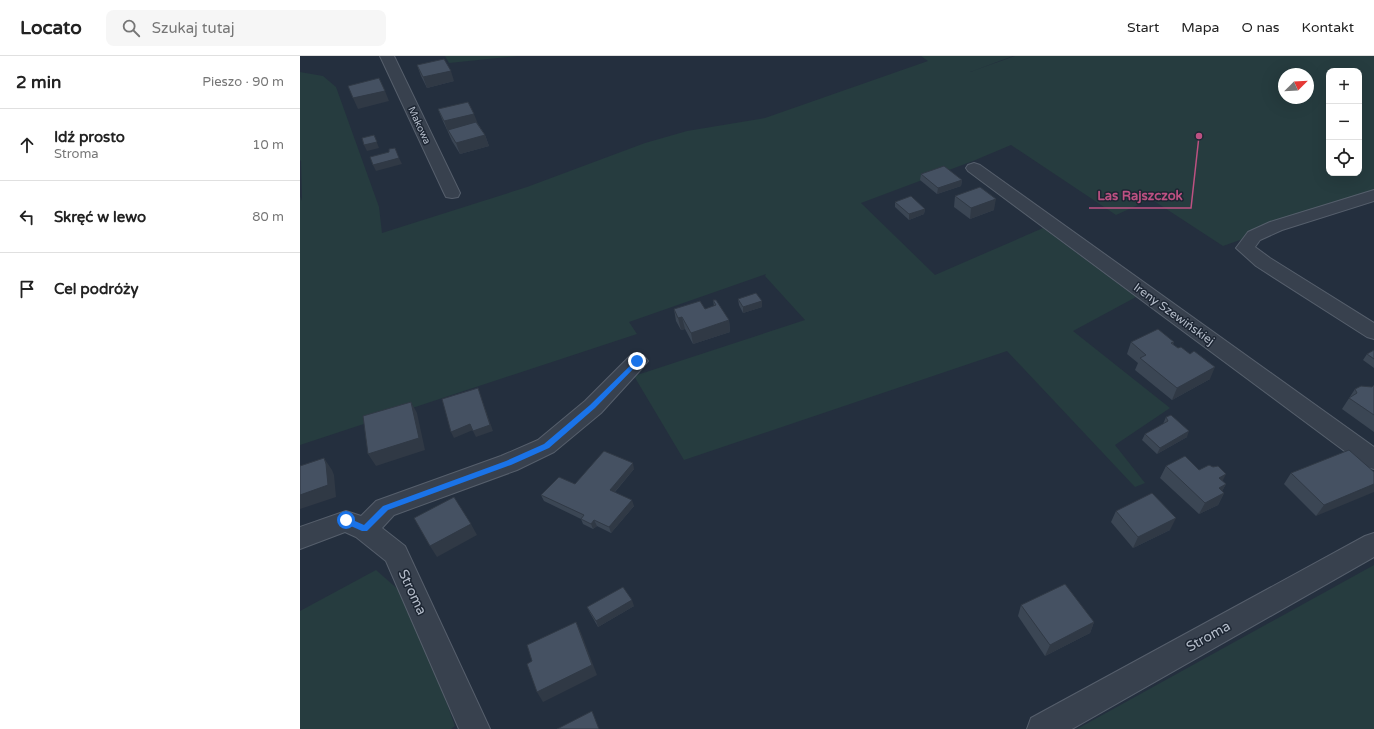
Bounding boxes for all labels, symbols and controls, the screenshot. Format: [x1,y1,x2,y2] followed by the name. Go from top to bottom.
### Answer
[106,10,386,46] search box
[20,17,82,39] text: Locato
[120,17,142,39] icon: search
[152,19,235,37] text: Szukaj tutaj
[1127,19,1159,36] text: Start
[1181,19,1219,36] text: Mapa
[1241,19,1280,36] text: O nas
[1302,19,1354,36] text: Kontakt
[1278,68,1314,104] north arrow
[1326,68,1362,176] map controls
[1326,68,1362,104] button: +
[16,72,61,93] text: 2 min
[202,74,284,90] text: Pieszo · 90 m
[1326,104,1362,140] button: −
[405,105,433,146] street label: Makowa
[54,128,125,146] text: Idź prosto
[16,134,38,156] icon: ahead
[252,137,284,153] text: 10 m
[1326,140,1362,176] button: locate
[54,146,99,162] text: Stroma
[1089,183,1191,208] callout: Las Rajszczok
[1097,188,1183,204] text: Las Rajszczok
[16,206,38,228] icon: left
[54,208,146,226] text: Skręć w lewo
[252,209,284,225] text: 80 m
[16,278,38,300] icon: arrive
[54,280,139,298] text: Cel podróży
[1131,280,1217,348] street label: Ireny Szewińskiej
[628,352,646,370] route end
[337,511,355,529] route start
[395,567,430,618] street label: Stroma
[1183,617,1233,656] street label: Stroma

